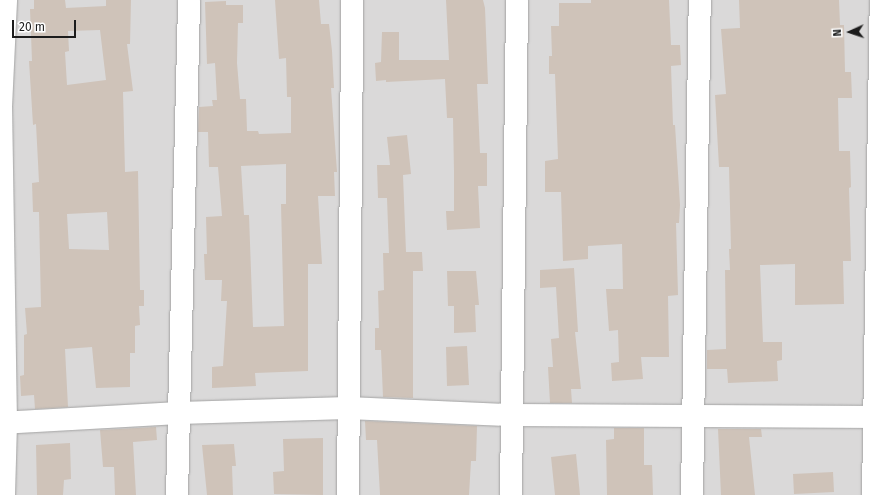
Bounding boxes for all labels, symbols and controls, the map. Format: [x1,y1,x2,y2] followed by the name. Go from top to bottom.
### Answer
[14,12,78,38] scale bar
[830,12,870,52] north arrow
[19,20,45,34] text: 20 m
[831,29,844,37] text: N

